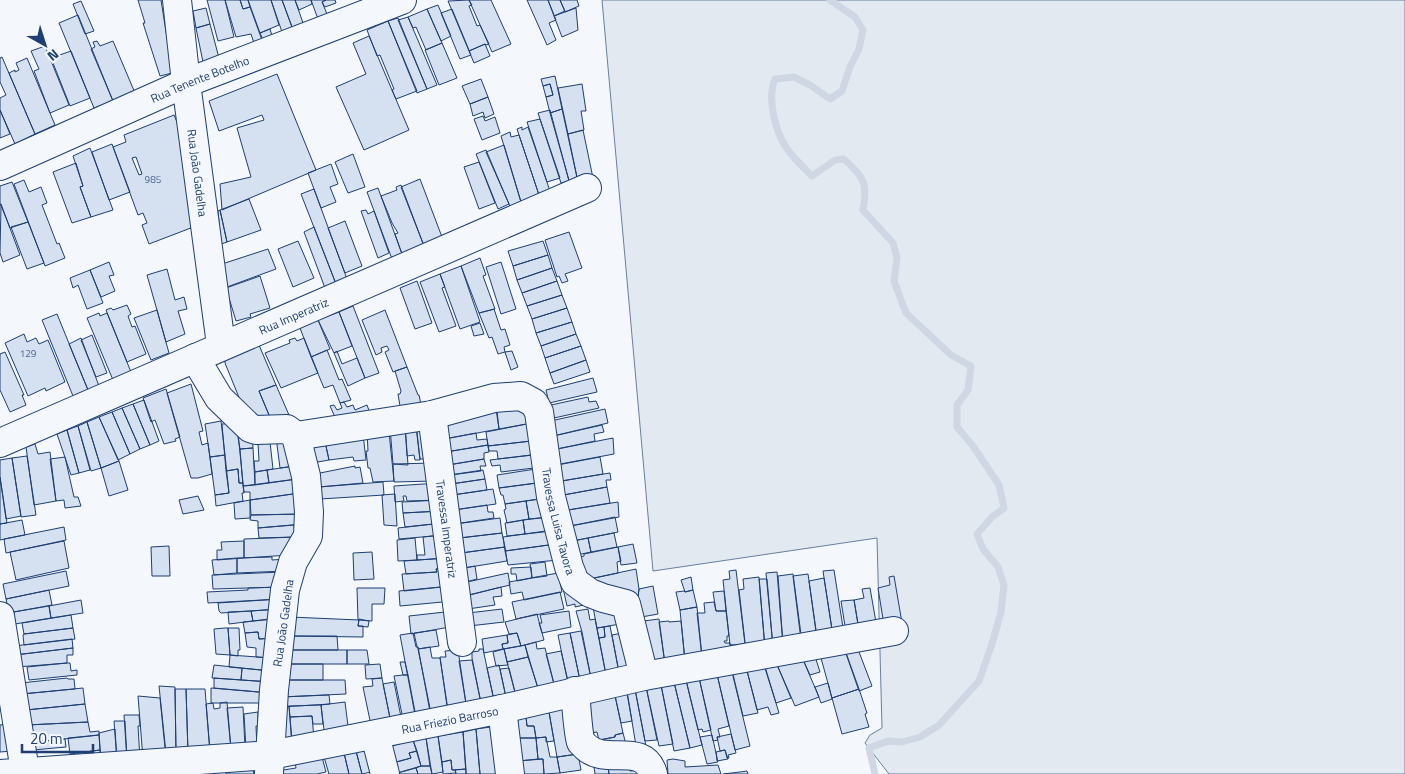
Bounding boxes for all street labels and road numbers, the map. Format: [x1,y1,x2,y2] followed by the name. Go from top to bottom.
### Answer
[147,50,252,107] street label: Rua Tenente Botelho
[183,128,213,218] street label: Rua João Gadelha
[256,292,331,339] street label: Rua Imperatriz
[537,466,581,578] street label: Travessa Luisa Tavora
[431,479,463,579] street label: Travessa Imperatriz
[267,578,299,668] street label: Rua João Gadelha
[400,700,500,738] street label: Rua Friezio Barroso

